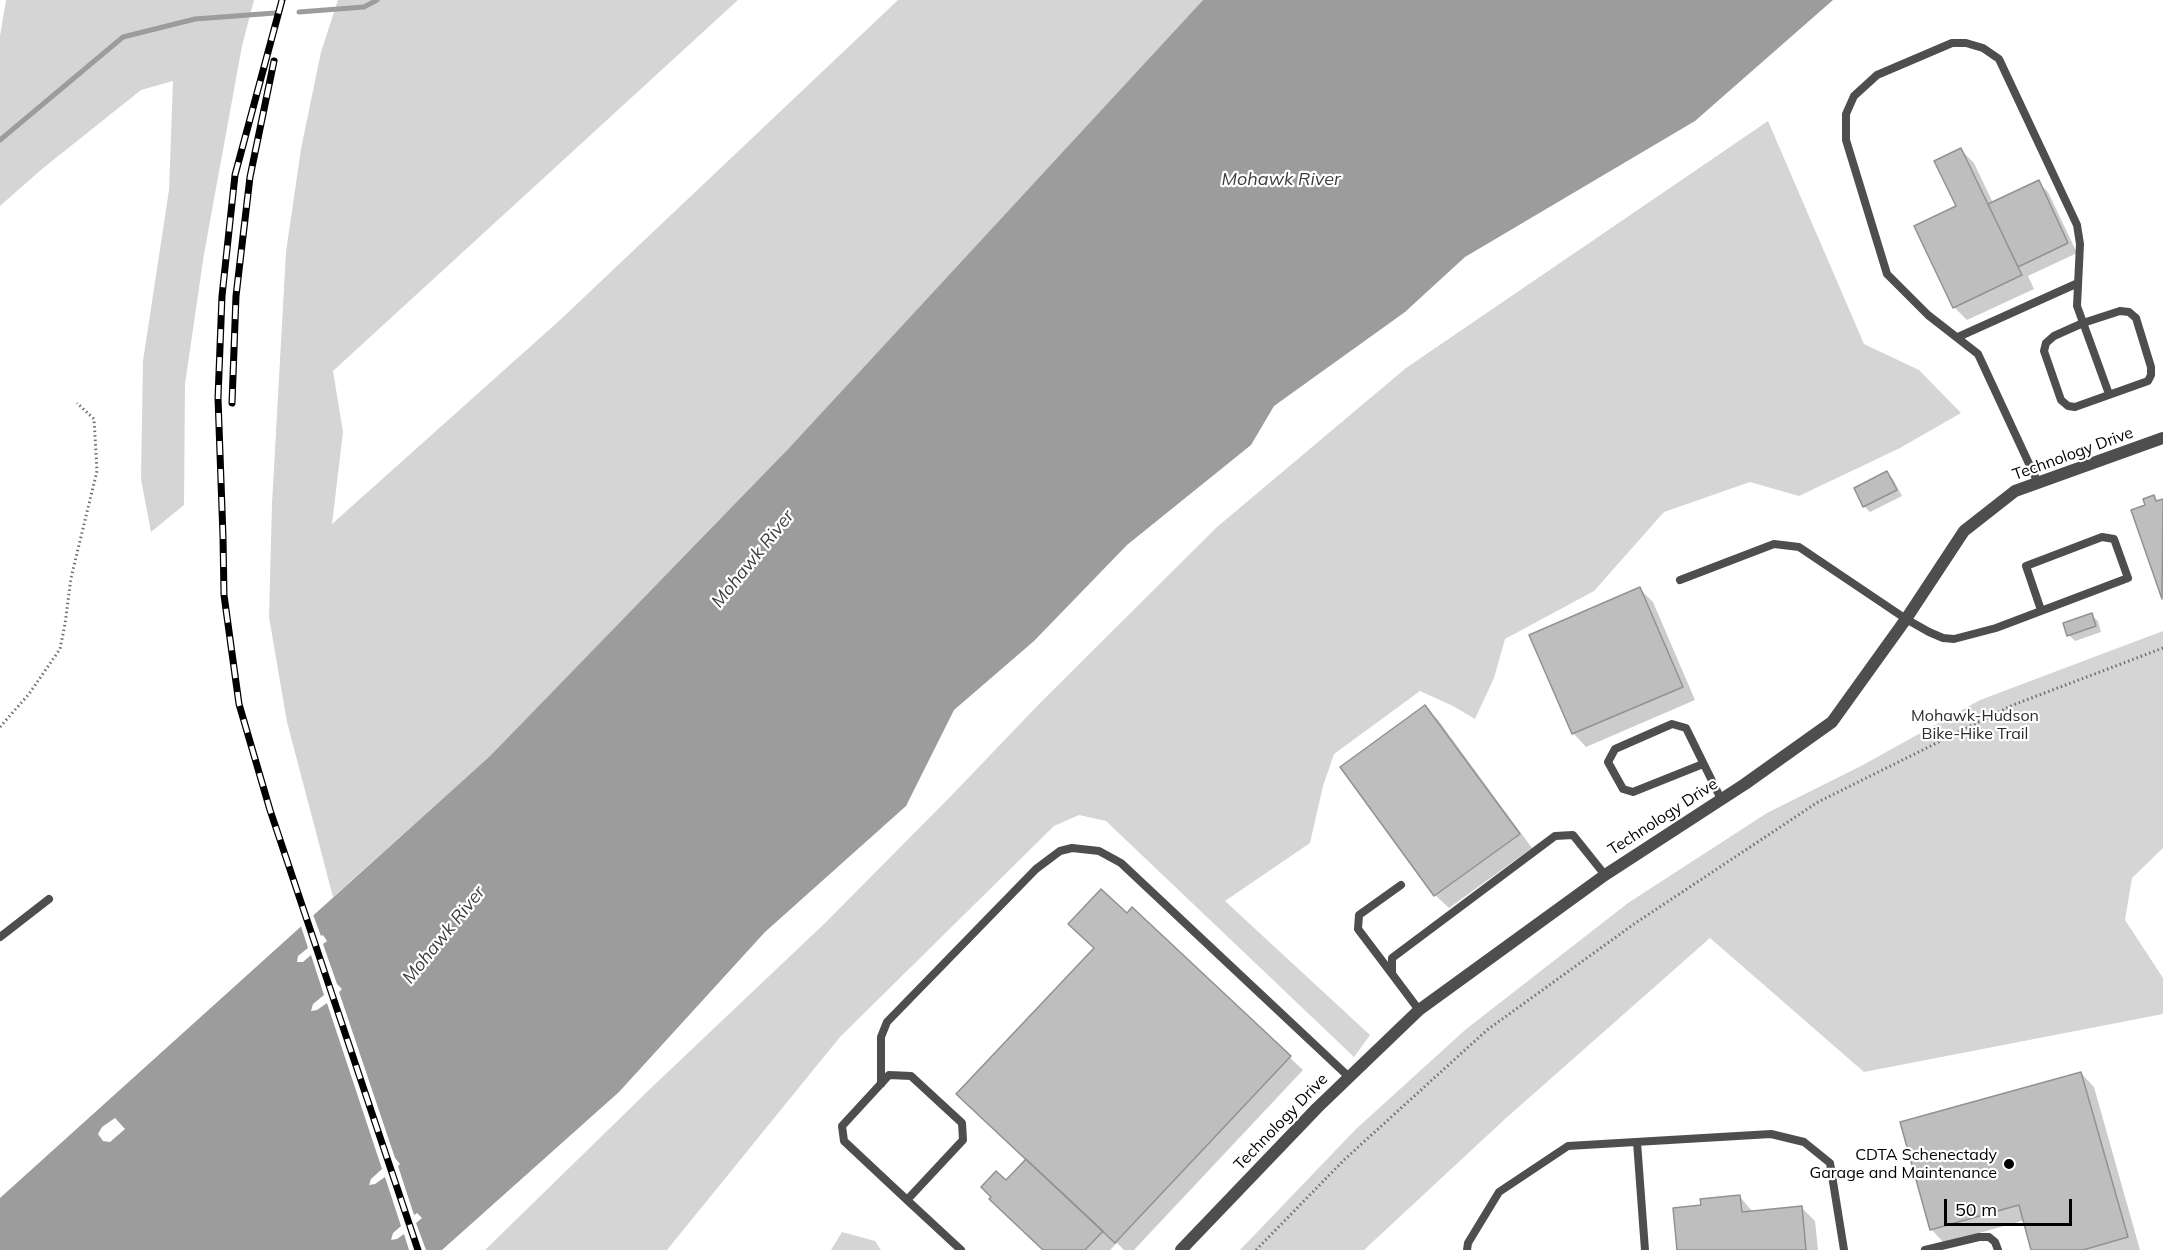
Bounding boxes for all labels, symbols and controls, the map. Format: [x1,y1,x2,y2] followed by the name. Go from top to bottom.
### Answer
[1221,169,1341,191] water label: Mohawk River
[2010,423,2136,485] street label: Technology Drive
[707,506,799,612] water label: Mohawk River
[1911,706,2039,744] park label: Mohawk-Hudson Bike-Hike Trail
[1605,774,1721,860] street label: Technology Drive
[398,882,490,988] water label: Mohawk River
[1230,1070,1332,1174] street label: Technology Drive
[1810,1145,1997,1183] place label: CDTA Schenectady Garage and Maintenance
[2002,1157,2016,1171] marker: CDTA Schenectady Garage and Maintenance
[1947,1187,2074,1225] scale bar
[1955,1198,1997,1221] text: 50 m

